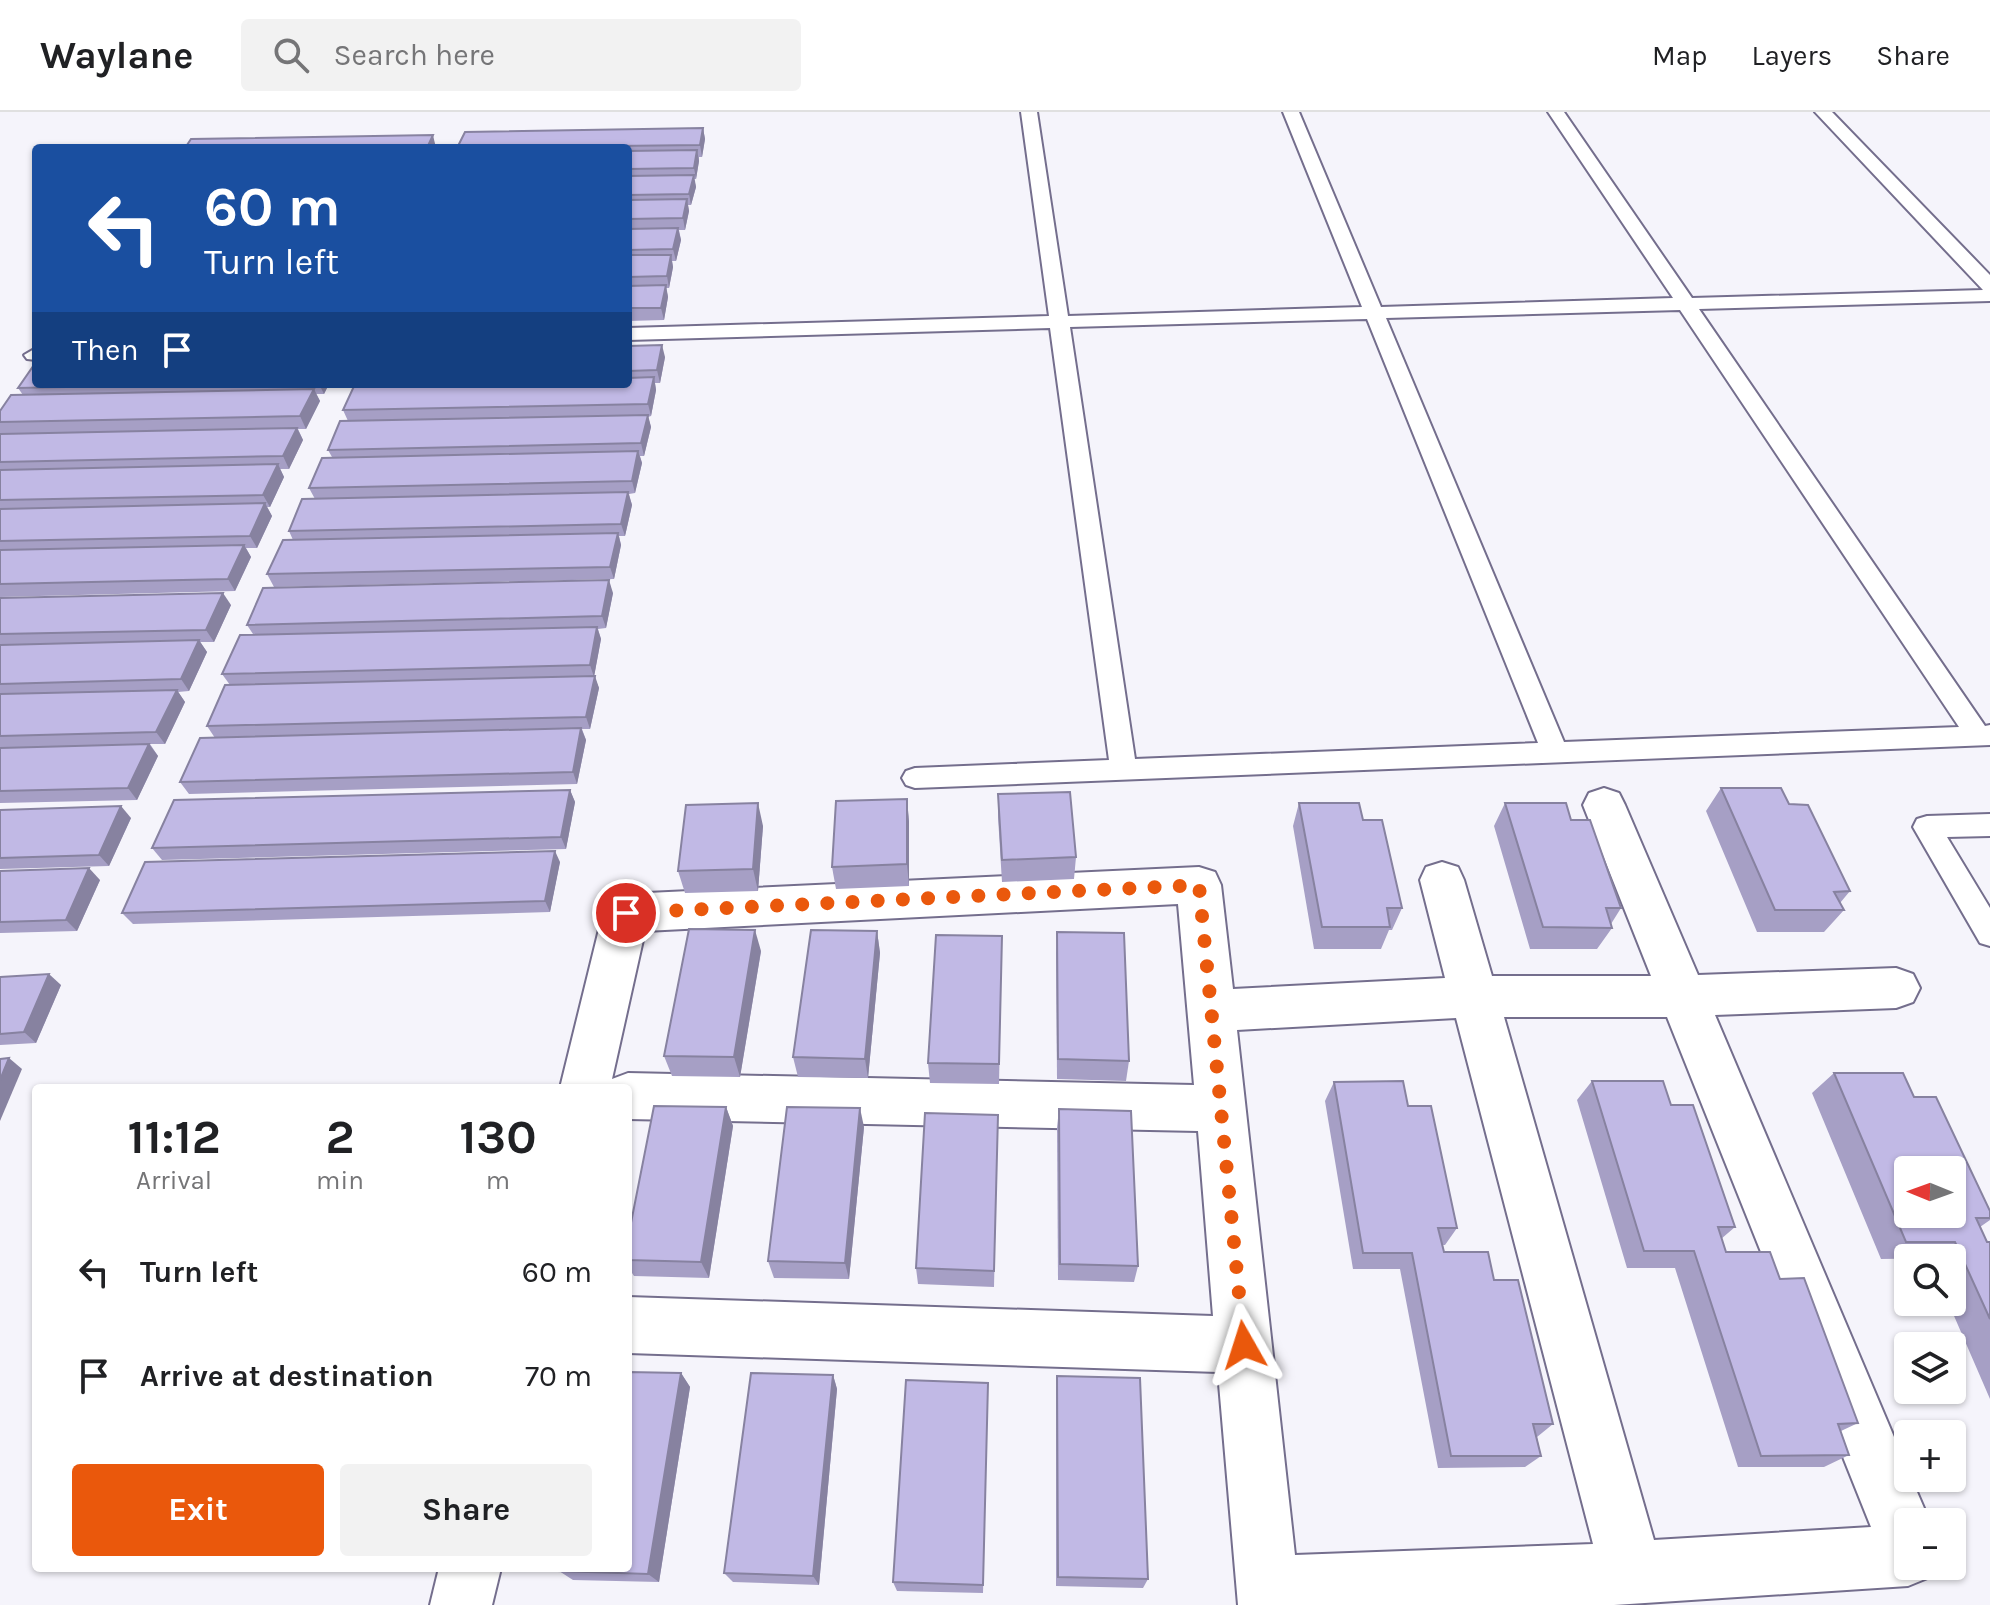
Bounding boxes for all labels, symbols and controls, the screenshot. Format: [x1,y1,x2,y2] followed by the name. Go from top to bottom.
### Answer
[241,19,801,91] search box
[40,33,193,78] text: Waylane
[269,33,313,77] icon: search
[333,37,495,73] text: Search here
[1652,39,1707,72] text: Map
[1751,39,1832,72] text: Layers
[1876,39,1950,72] text: Share
[204,174,341,239] text: 60 m
[72,176,176,280] icon: left
[204,241,339,283] text: Turn left
[155,328,199,372] icon: arrive
[72,332,139,368] text: Then
[592,879,660,947] pin
[604,891,648,935] icon: arrive
[127,1109,221,1165] text: 11:12
[325,1109,355,1165] text: 2
[459,1109,537,1165] text: 130
[1894,1156,1966,1228] north arrow
[1894,1156,1966,1580] map controls
[136,1165,212,1196] text: Arrival
[316,1165,364,1196] text: min
[486,1165,510,1196] text: m
[1894,1244,1966,1316] button: search
[72,1250,116,1294] icon: left
[140,1254,258,1290] text: Turn left
[522,1254,592,1290] text: 60 m
[1202,1303,1286,1387] position arrow
[1894,1332,1966,1404] button: layers
[72,1354,116,1398] icon: arrive
[140,1358,434,1394] text: Arrive at destination
[525,1358,592,1394] text: 70 m
[1894,1420,1966,1492] button: +
[72,1464,324,1556] button: Exit
[340,1464,592,1556] button: Share
[1894,1508,1966,1580] button: −

